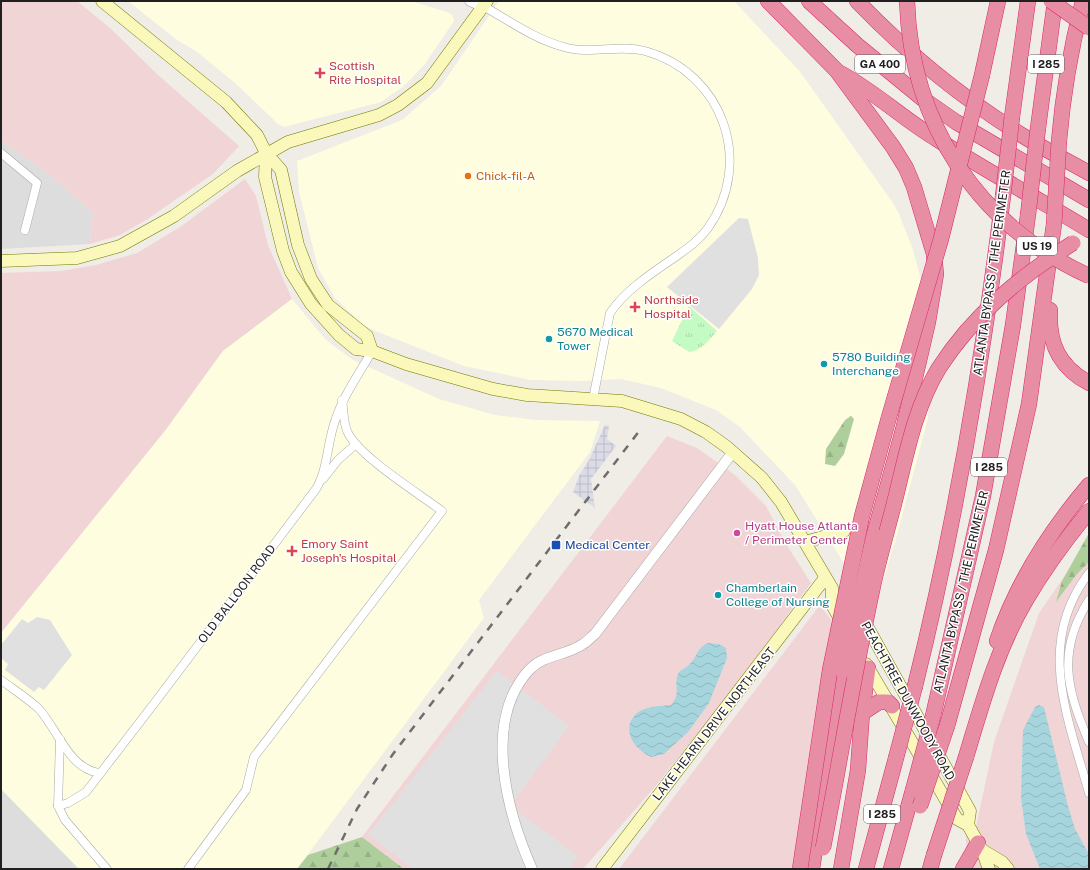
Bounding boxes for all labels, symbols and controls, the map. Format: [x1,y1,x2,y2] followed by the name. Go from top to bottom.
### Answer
[855,55,905,73] road number: GA 400
[1028,55,1064,73] road number: I 285
[329,59,401,87] place label: Scottish Rite Hospital
[314,67,326,79] marker: Scottish Rite Hospital
[476,169,536,183] place label: Chick-fil-A
[971,169,1013,377] street label: ATLANTA BYPASS / THE PERIMETER
[463,171,473,181] marker: Chick-fil-A
[1017,237,1057,255] road number: US 19
[644,293,699,321] place label: Northside Hospital
[629,301,641,313] marker: Northside Hospital
[557,325,634,353] place label: 5670 Medical Tower
[544,334,554,344] marker: 5670 Medical Tower
[832,350,911,378] place label: 5780 Building Interchange
[819,359,829,369] marker: 5780 Building Interchange
[971,458,1007,476] road number: I 285
[931,489,991,695] street label: ATLANTA BYPASS / THE PERIMETER
[745,519,858,547] place label: Hyatt House Atlanta / Perimeter Center
[732,528,742,538] marker: Hyatt House Atlanta / Perimeter Center
[301,537,397,565] place label: Emory Saint Joseph's Hospital
[565,538,650,552] place label: Medical Center
[550,539,562,551] marker: Medical Center
[195,542,279,646] street label: OLD BALLOON ROAD
[286,545,298,557] marker: Emory Saint Joseph's Hospital
[726,581,830,609] place label: Chamberlain College of Nursing
[713,590,723,600] marker: Chamberlain College of Nursing
[858,619,958,783] street label: PEACHTREE DUNWOODY ROAD
[650,645,778,803] street label: LAKE HEARN DRIVE NORTHEAST
[864,805,900,823] road number: I 285

